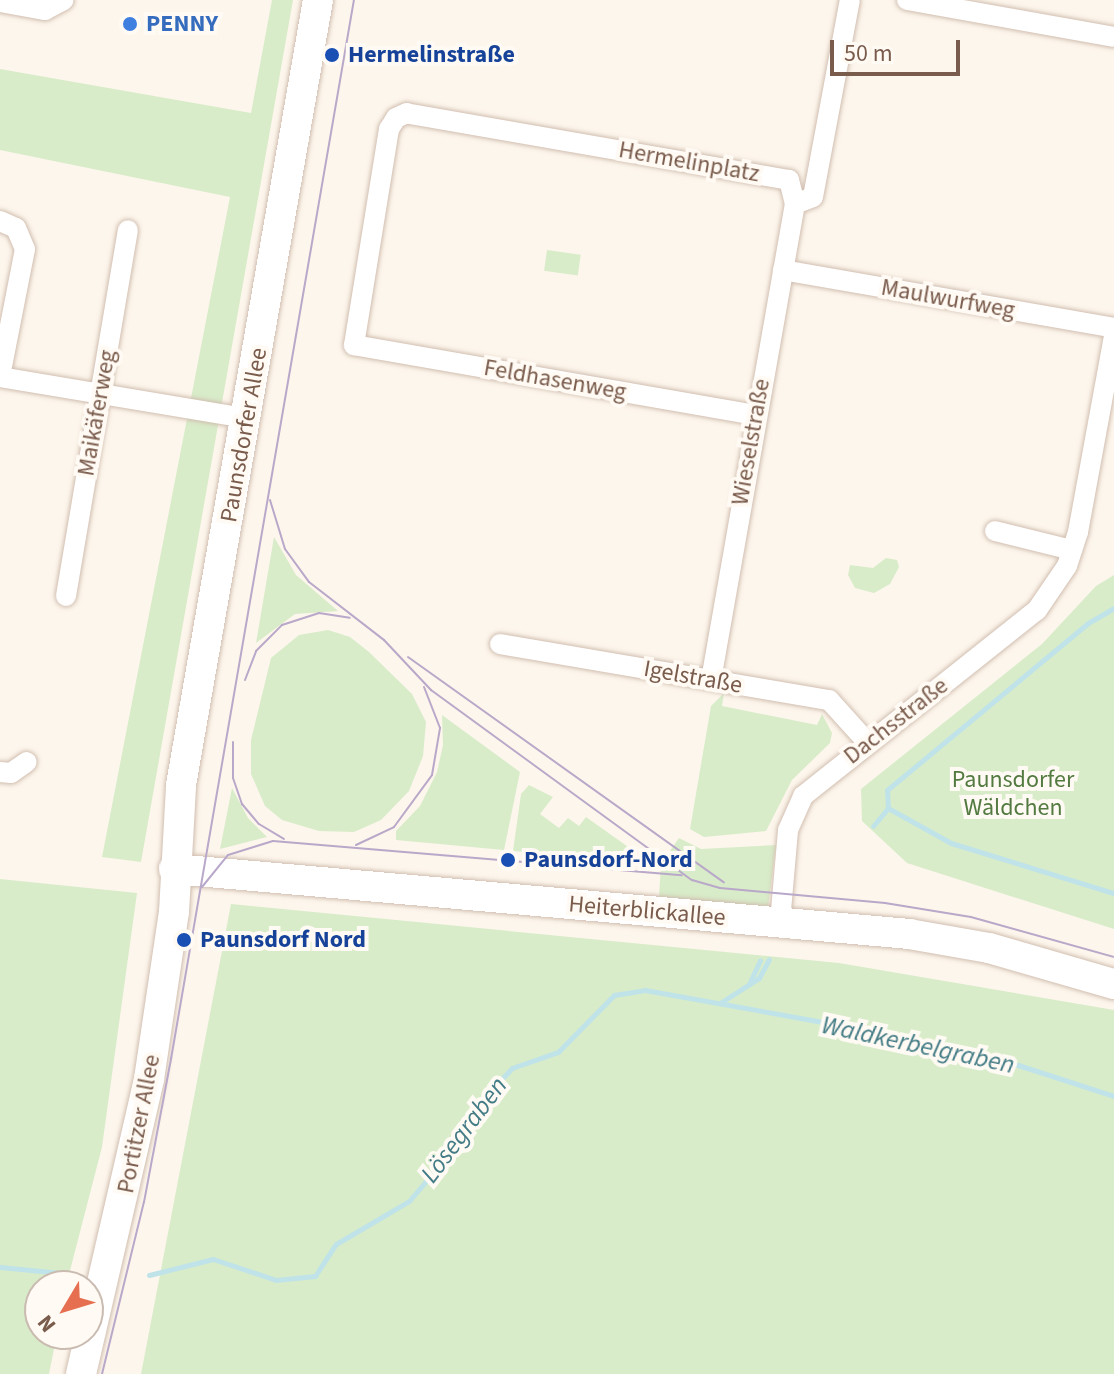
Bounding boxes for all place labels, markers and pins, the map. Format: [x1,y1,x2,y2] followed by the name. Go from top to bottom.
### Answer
[146,10,218,38] place label: PENNY
[121,15,139,33] marker: PENNY
[348,41,515,69] place label: Hermelinstraße
[323,46,341,64] marker: Hermelinstraße
[524,846,693,874] place label: Paunsdorf-Nord
[499,851,517,869] marker: Paunsdorf-Nord
[200,926,366,954] place label: Paunsdorf Nord
[175,931,193,949] marker: Paunsdorf Nord

